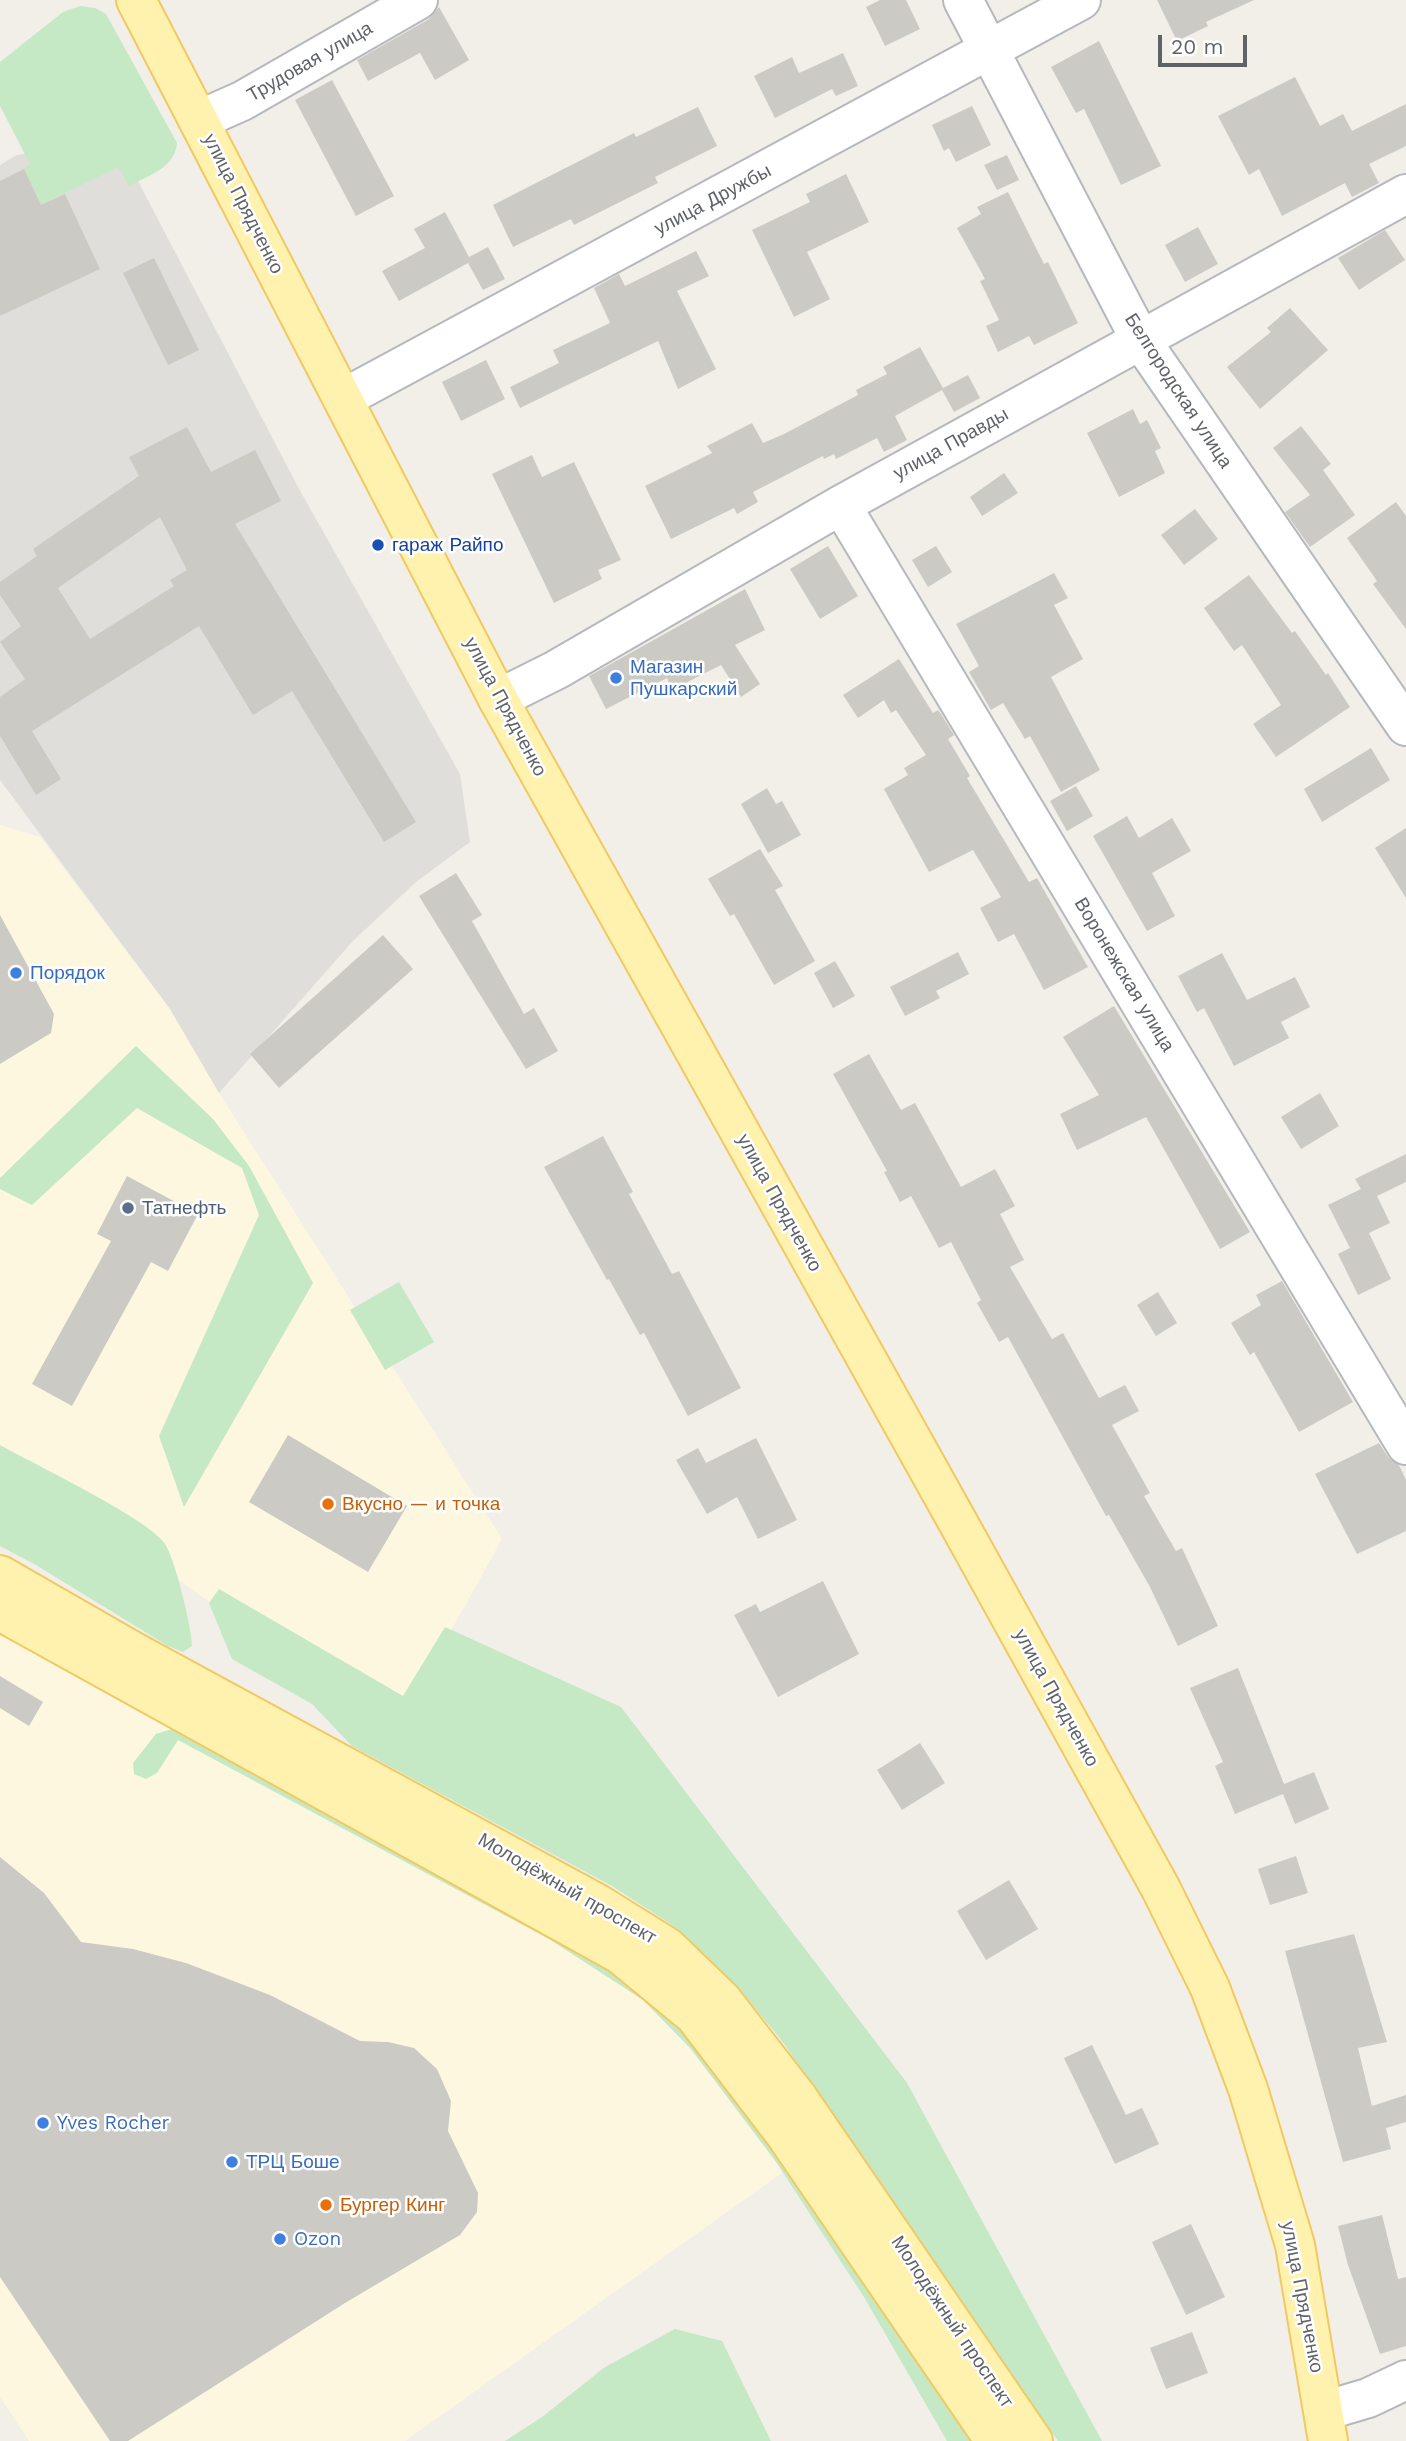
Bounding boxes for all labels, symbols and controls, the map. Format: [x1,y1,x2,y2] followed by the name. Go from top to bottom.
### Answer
[243,17,377,107] street label: Трудовая улица
[1161,21,1250,65] scale bar
[1171,34,1223,59] text: 20 m
[198,130,288,278] street label: улица Прядченко
[651,160,775,240] street label: улица Дружбы
[1119,309,1237,473] street label: Белгородская улица
[889,403,1013,485] street label: улица Правды
[392,534,503,556] place label: гараж Райпо
[370,537,386,553] marker: гараж Райпо
[459,634,551,780] street label: улица Прядченко
[630,656,737,700] place label: Магазин Пушкарский
[608,670,624,686] marker: Магазин Пушкарский
[1069,894,1179,1056] street label: Воронежская улица
[30,962,105,984] place label: Порядок
[8,965,24,981] marker: Порядок
[732,1130,826,1276] street label: улица Прядченко
[142,1197,226,1219] place label: Татнефть
[120,1200,136,1216] marker: Татнефть
[342,1493,500,1515] place label: Вкусно — и точка
[320,1496,336,1512] marker: Вкусно — и точка
[1009,1625,1103,1771] street label: улица Прядченко
[474,1829,660,1949] street label: Молодёжный проспект
[57,2112,169,2134] place label: Yves Rocher
[35,2115,51,2131] marker: Yves Rocher
[246,2151,340,2173] place label: ТРЦ Боше
[224,2154,240,2170] marker: ТРЦ Боше
[340,2194,445,2216] place label: Бургер Кинг
[318,2197,334,2213] marker: Бургер Кинг
[1276,2219,1328,2375] street label: улица Прядченко
[294,2228,341,2250] place label: Ozon
[272,2231,288,2247] marker: Ozon
[886,2232,1018,2412] street label: Молодёжный проспект

